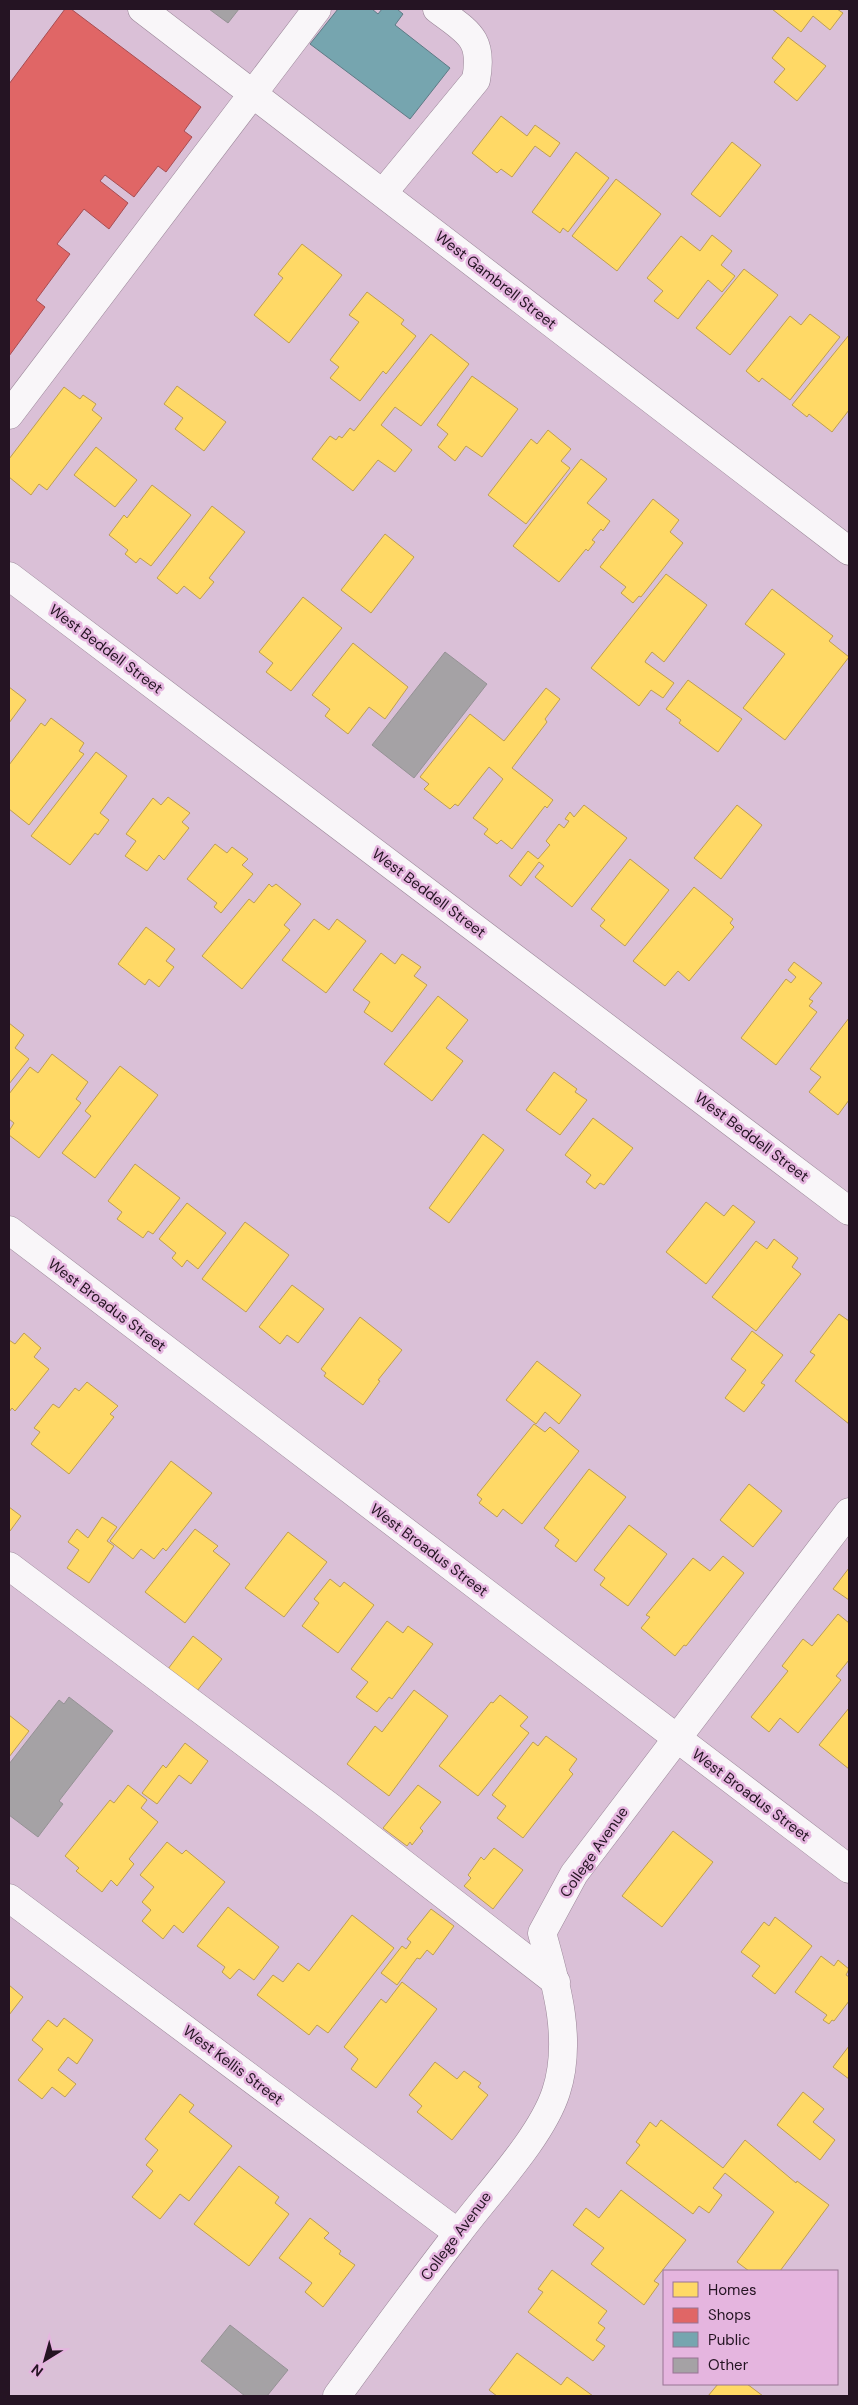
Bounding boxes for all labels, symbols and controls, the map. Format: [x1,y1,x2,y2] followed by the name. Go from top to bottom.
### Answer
[431,226,561,334] street label: West Gambrell Street
[45,600,167,698] street label: West Beddell Street
[368,844,490,942] street label: West Beddell Street
[691,1088,813,1186] street label: West Beddell Street
[44,1254,170,1356] street label: West Broadus Street
[366,1499,492,1601] street label: West Broadus Street
[688,1744,814,1846] street label: West Broadus Street
[555,1803,633,1901] street label: College Avenue
[179,2021,287,2109] street label: West Kellis Street
[416,2188,496,2284] street label: College Avenue
[663,2270,838,2385] legend
[708,2280,757,2300] text: Homes
[708,2305,751,2325] text: Shops
[708,2330,750,2350] text: Public
[20,2335,70,2385] north arrow
[708,2355,749,2375] text: Other
[28,2360,47,2381] text: N

